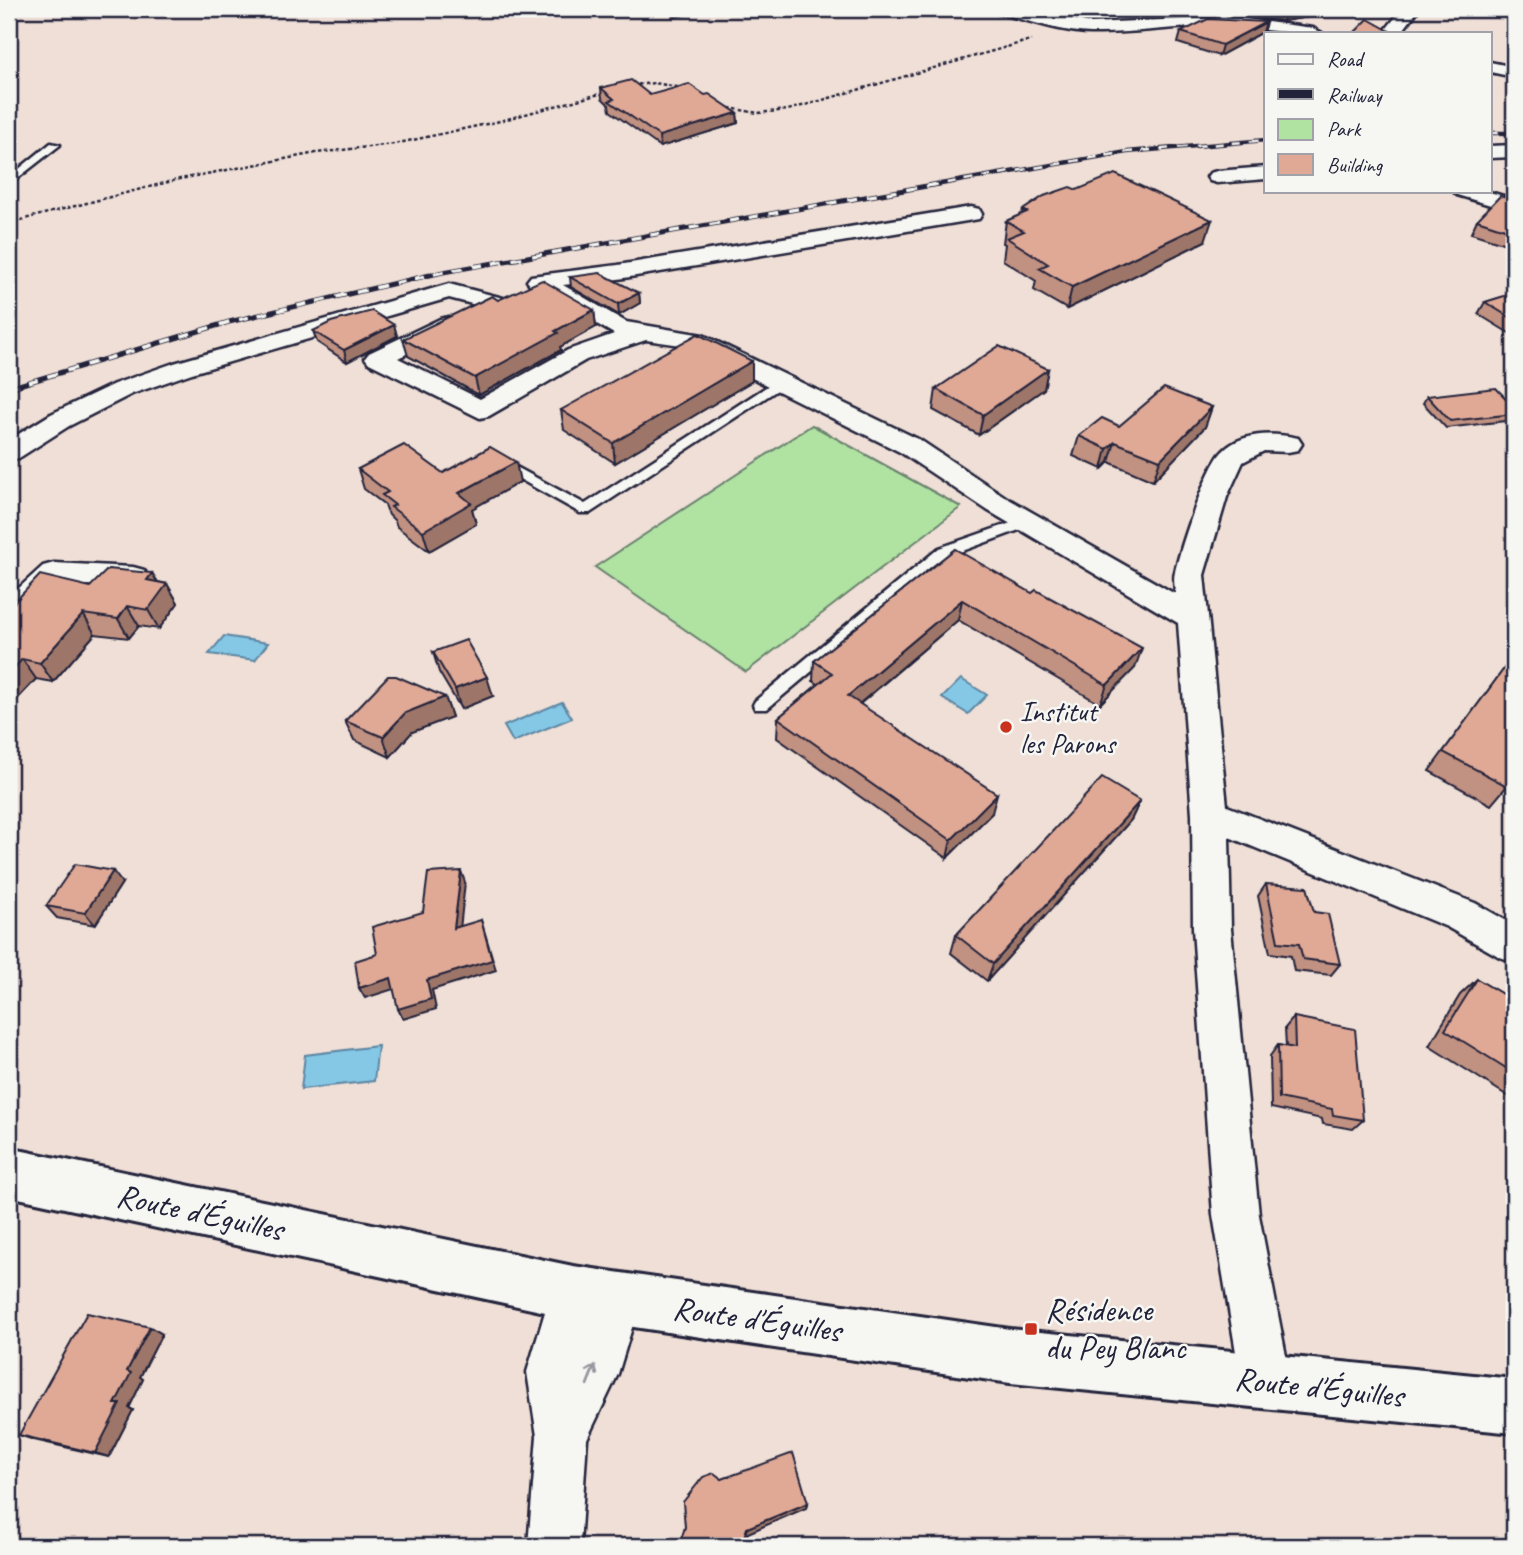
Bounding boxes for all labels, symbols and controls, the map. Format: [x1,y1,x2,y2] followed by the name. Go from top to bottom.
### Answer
[1264,32,1492,192] legend
[1327,46,1366,72] text: Road
[1327,82,1383,108] text: Railway
[1327,116,1362,142] text: Park
[1327,152,1384,178] text: Building
[1020,694,1118,761] place label: Institut les Parons
[998,719,1014,735] marker: Institut les Parons
[113,1174,290,1251] street label: Route d'Éguilles
[670,1286,846,1352] street label: Route d'Éguilles
[1045,1289,1187,1369] place label: Résidence du Pey Blanc
[1023,1321,1039,1337] marker: Résidence du Pey Blanc
[1233,1357,1408,1417] street label: Route d'Éguilles
[586,1365,599,1386] one-way arrow

